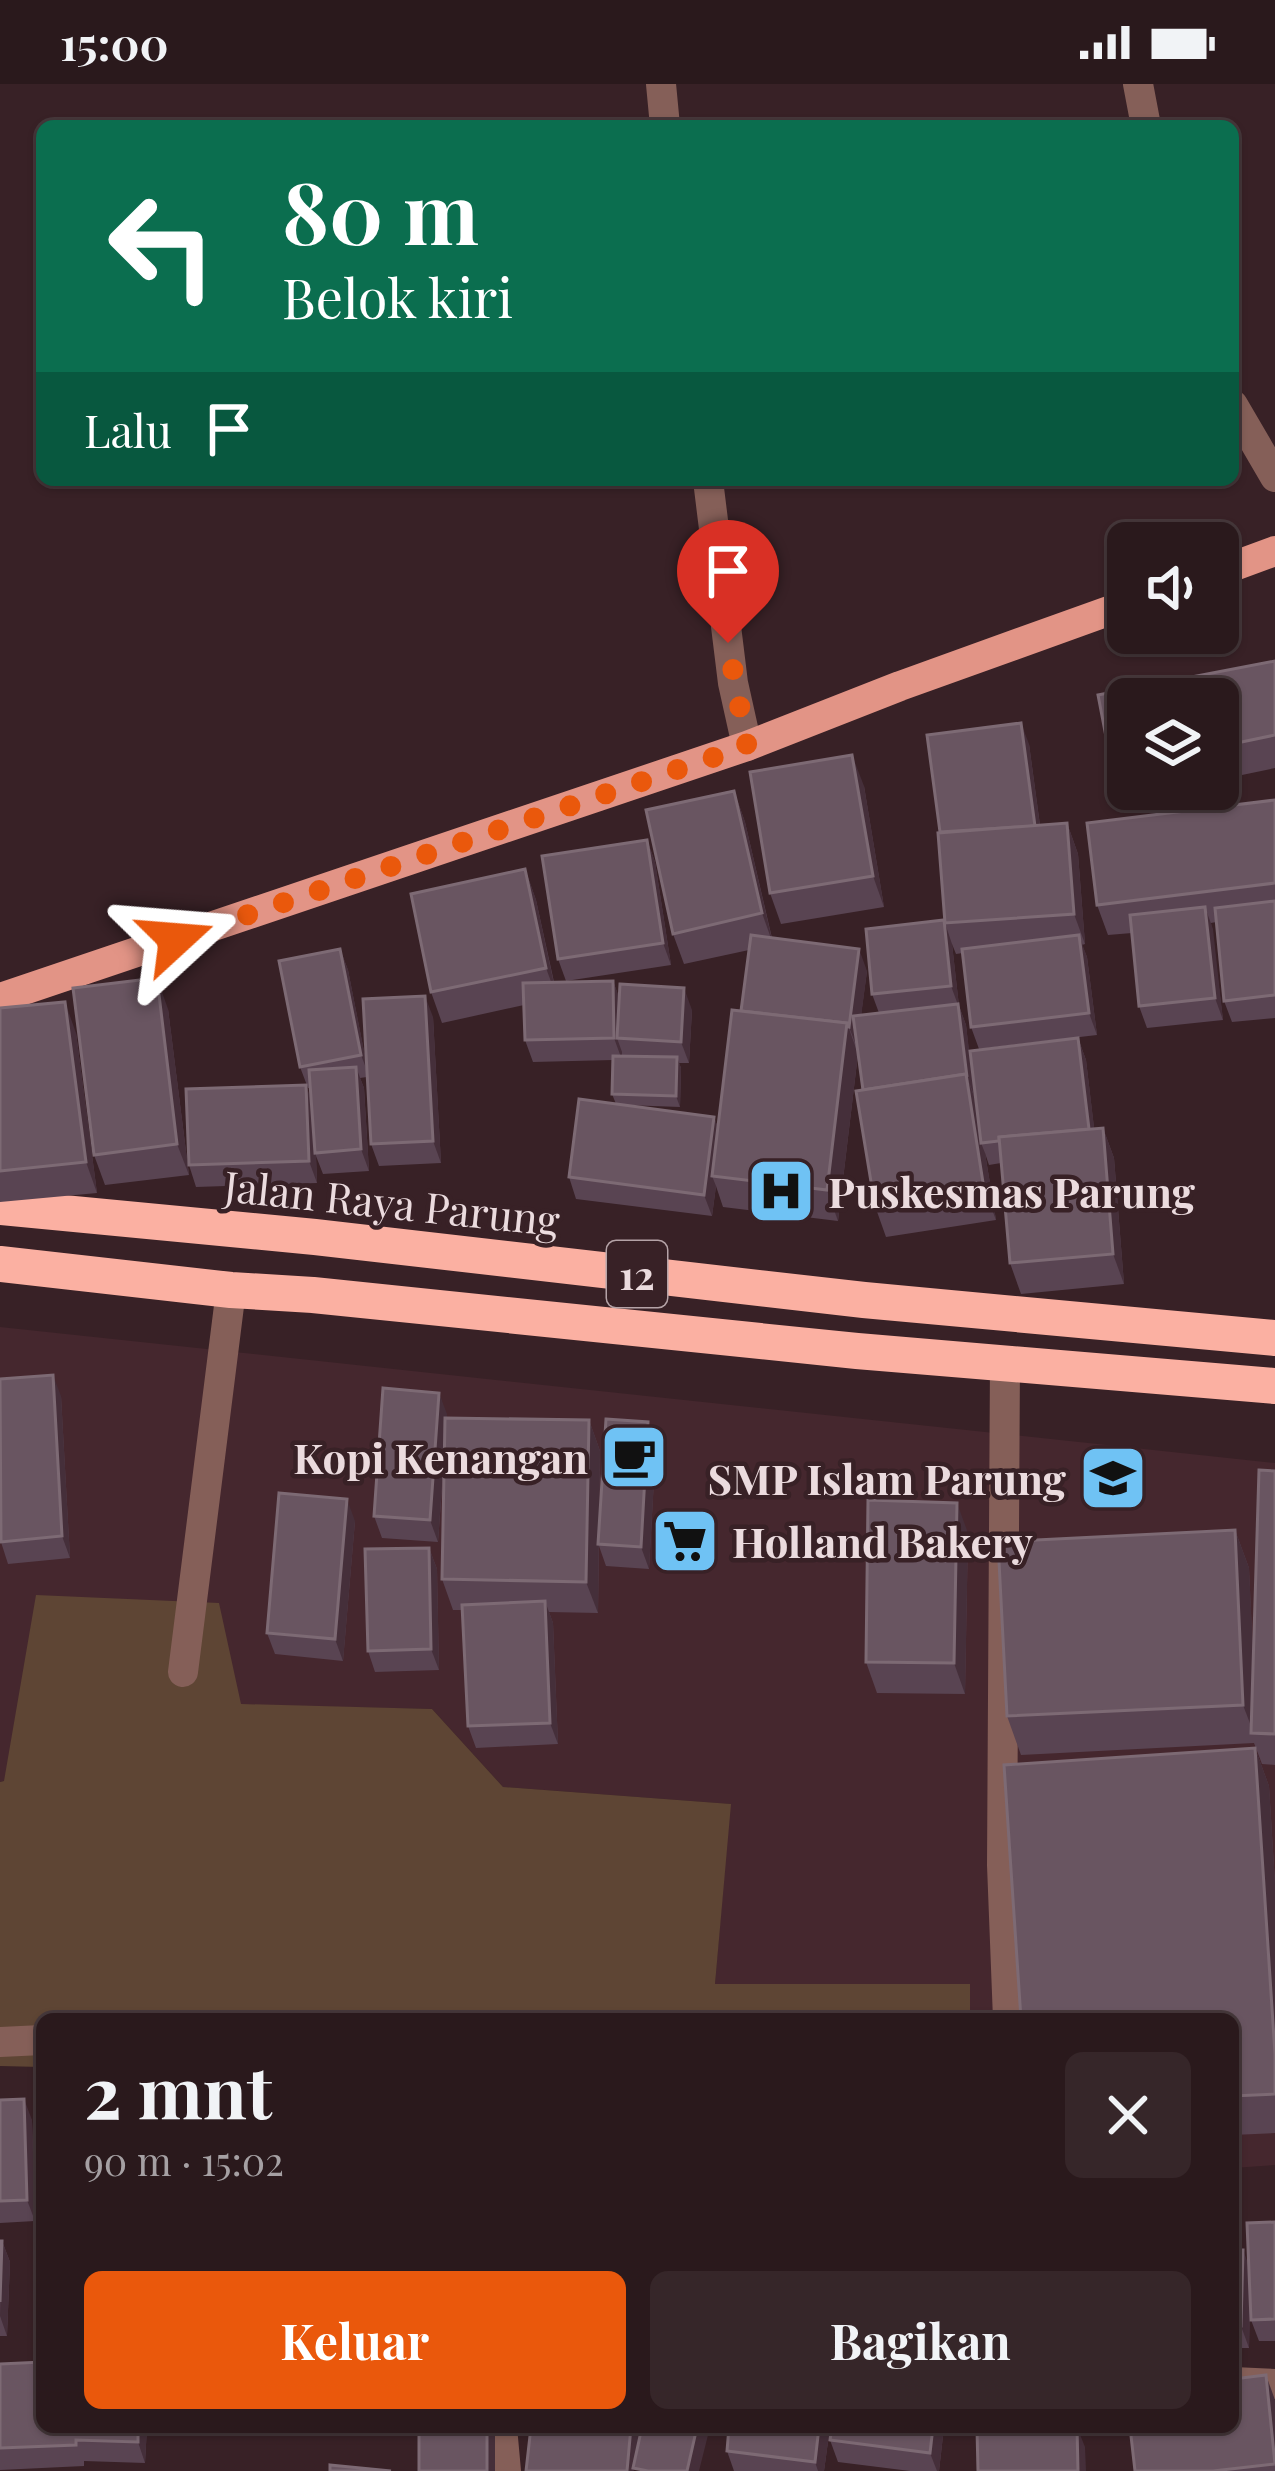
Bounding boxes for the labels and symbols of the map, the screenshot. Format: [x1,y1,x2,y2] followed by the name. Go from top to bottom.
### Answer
[677,520,779,643] pin
[113,876,239,1002] position arrow
[221,1156,562,1247] street label: Jalan Raya Parung
[746,1156,816,1226] hospital icon: Puskesmas Parung
[828,1163,1196,1219] place label: Puskesmas Parung
[607,1241,667,1307] road number: 12
[599,1422,669,1492] cafe icon: Kopi Kenangan
[293,1429,588,1485] place label: Kopi Kenangan
[1078,1443,1148,1513] school or university icon: SMP Islam Parung
[707,1450,1067,1506] place label: SMP Islam Parung
[650,1506,720,1576] supermarket icon: Holland Bakery
[732,1513,1033,1569] place label: Holland Bakery

